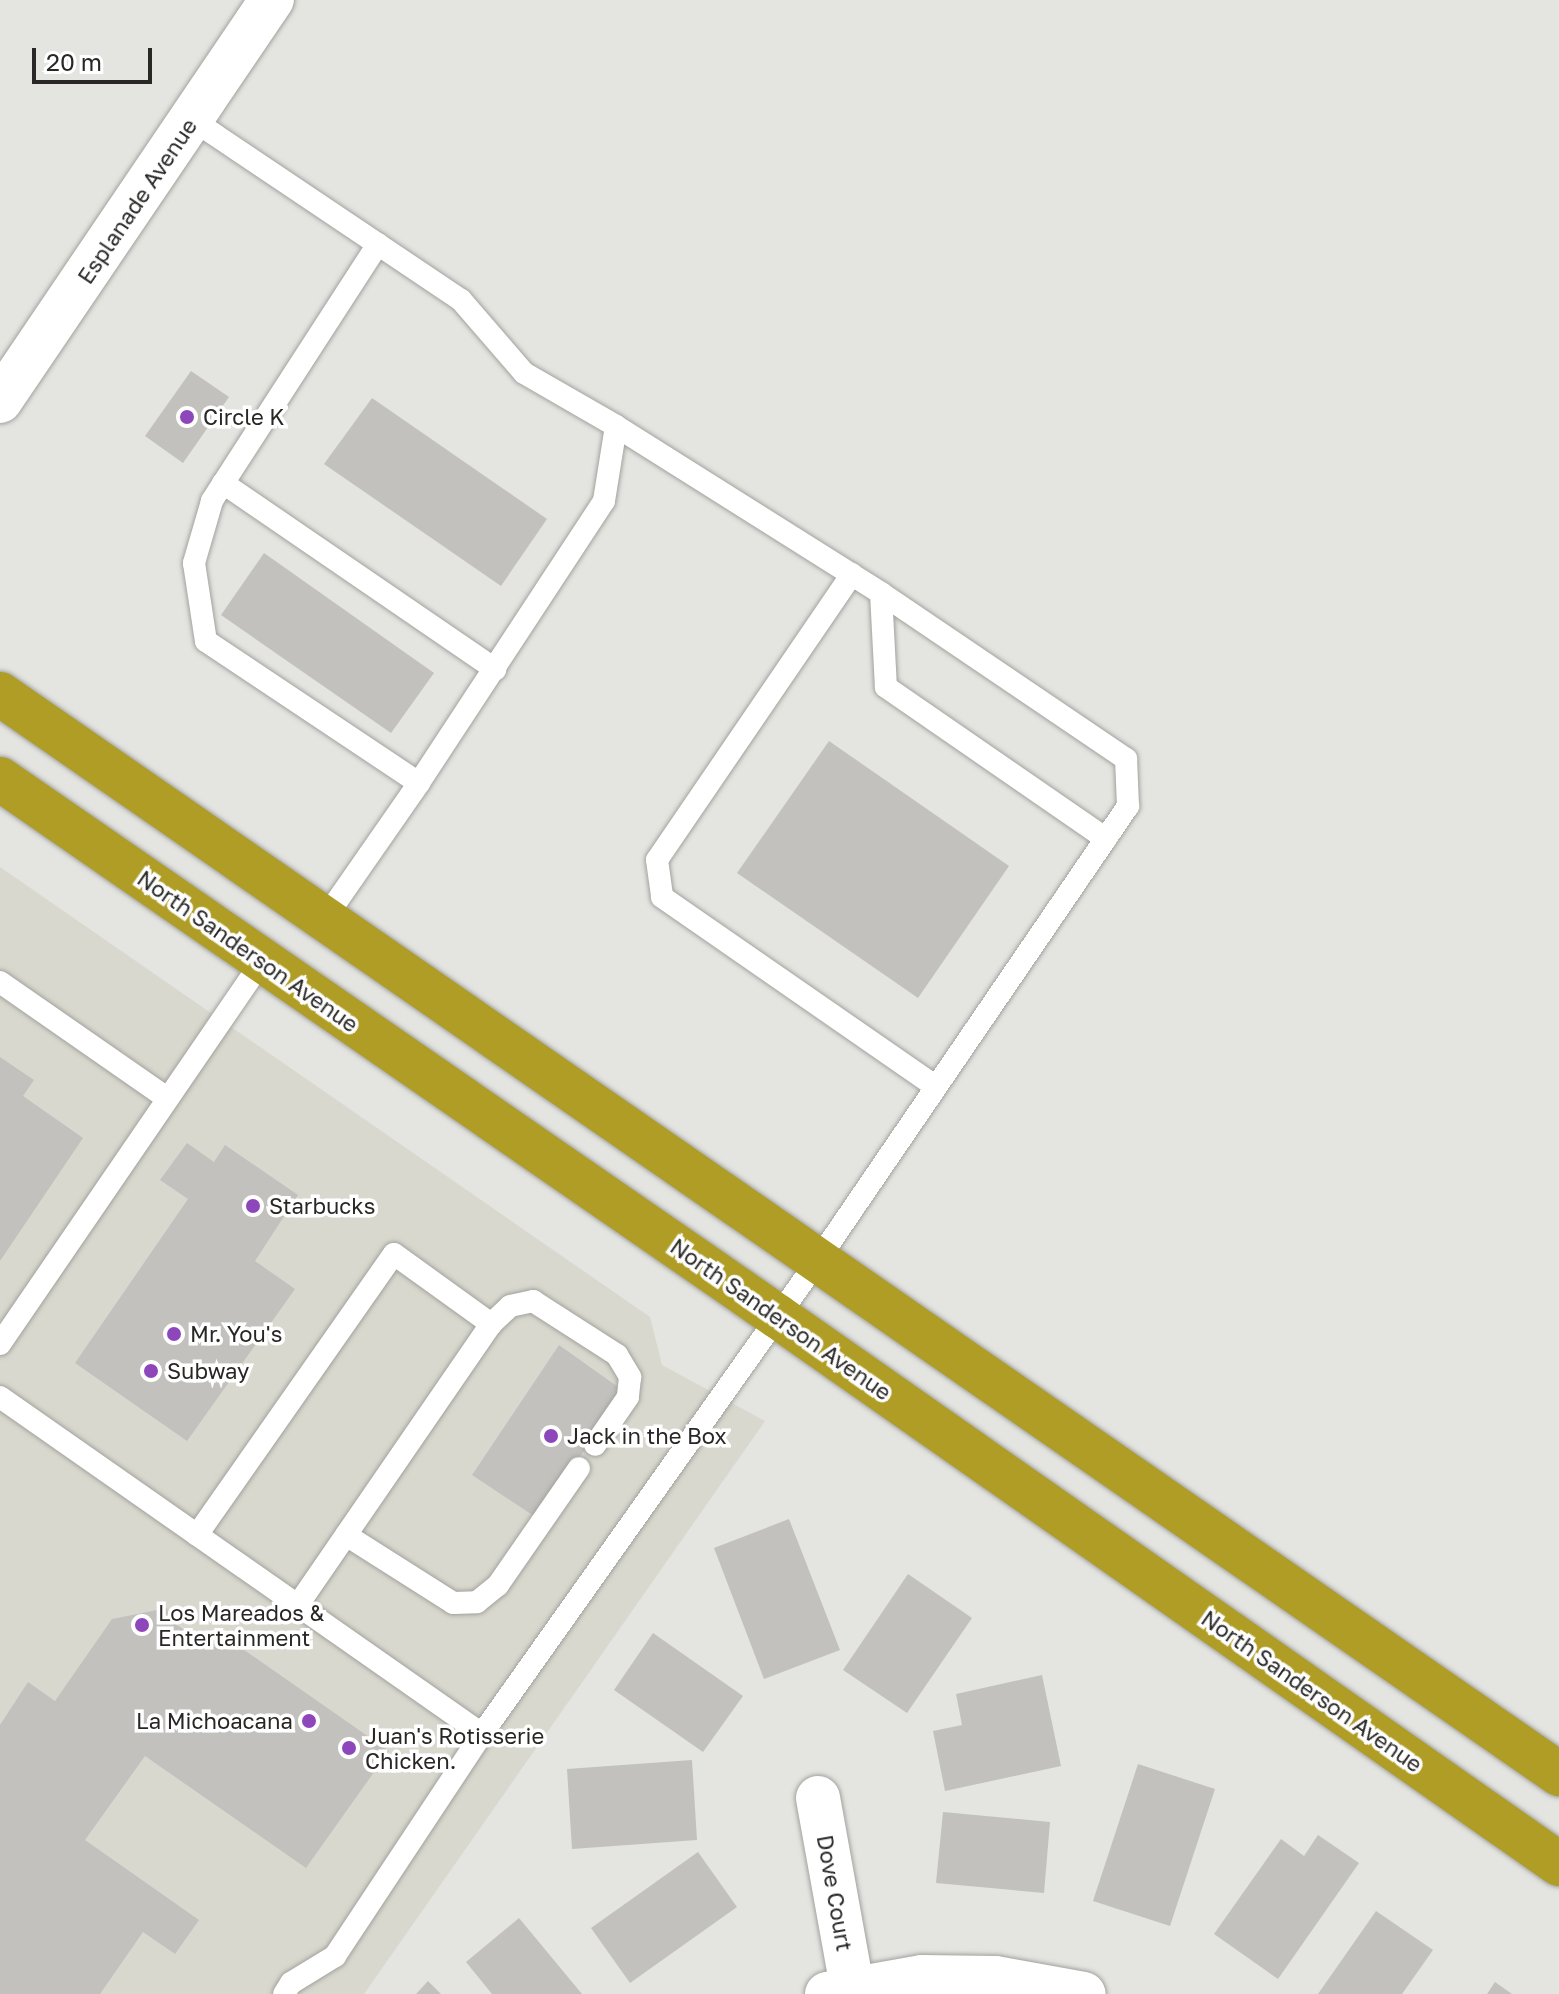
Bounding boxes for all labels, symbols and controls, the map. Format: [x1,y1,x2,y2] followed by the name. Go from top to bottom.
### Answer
[36,32,156,82] scale bar
[46,47,102,76] text: 20 m
[72,113,202,289] street label: Esplanade Avenue
[203,404,284,430] place label: Circle K
[178,408,196,426] marker: Circle K
[133,865,363,1037] street label: North Sanderson Avenue
[269,1193,375,1219] place label: Starbucks
[244,1197,262,1215] marker: Starbucks
[666,1233,896,1405] street label: North Sanderson Avenue
[190,1321,282,1347] place label: Mr. You's
[165,1325,183,1343] marker: Mr. You's
[167,1358,249,1384] place label: Subway
[142,1362,160,1380] marker: Subway
[567,1423,727,1449] place label: Jack in the Box
[542,1427,560,1445] marker: Jack in the Box
[158,1599,324,1650] place label: Los Mareados & Entertainment
[1197,1605,1427,1777] street label: North Sanderson Avenue
[133,1616,151,1634] marker: Los Mareados & Entertainment
[136,1708,293,1734] place label: La Michoacana
[300,1712,318,1730] marker: La Michoacana
[365,1722,544,1774] place label: Juan's Rotisserie Chicken.
[340,1739,358,1757] marker: Juan's Rotisserie Chicken.
[812,1833,858,1953] street label: Dove Court

